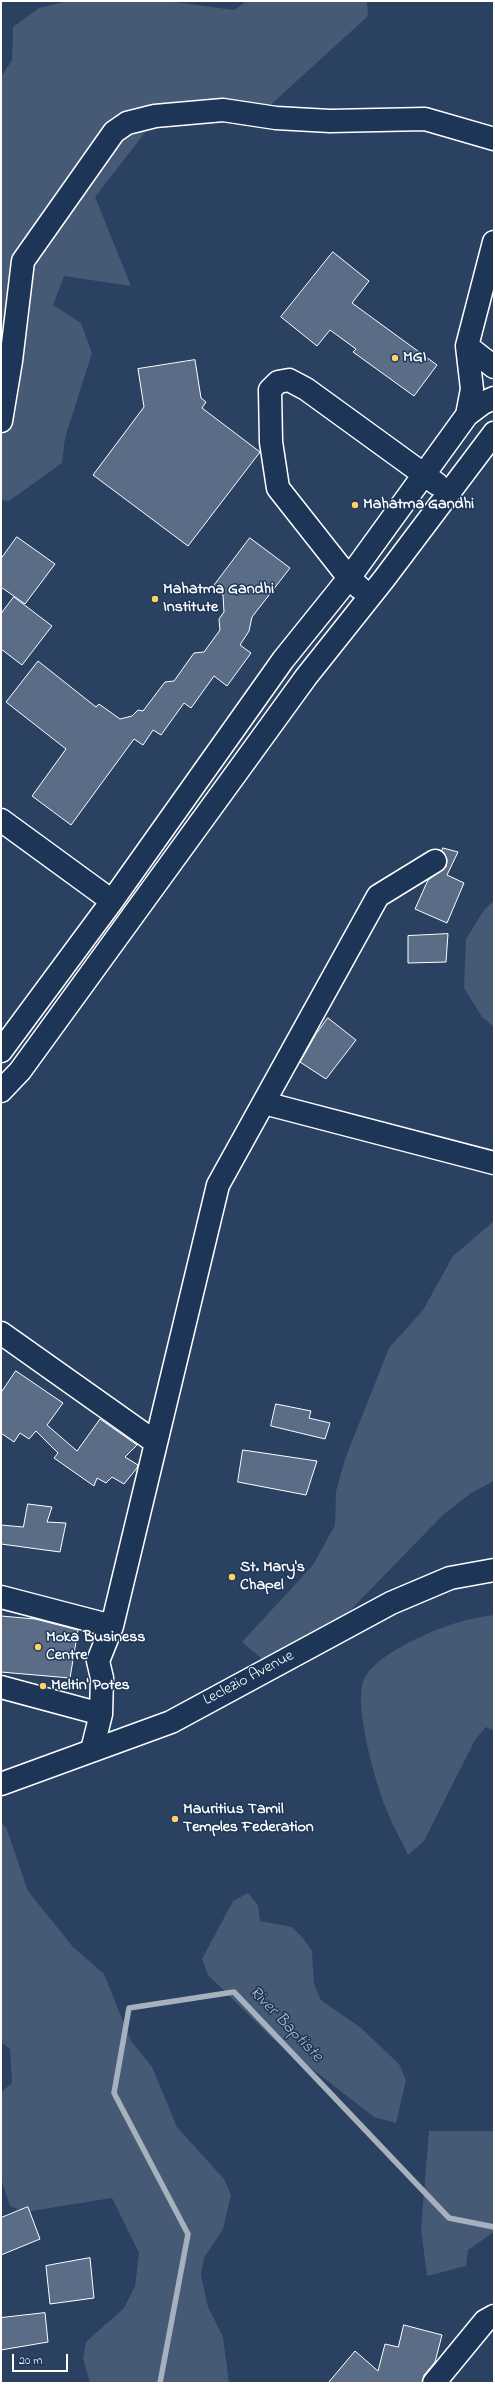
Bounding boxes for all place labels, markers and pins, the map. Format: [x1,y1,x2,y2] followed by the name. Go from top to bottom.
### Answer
[403,348,427,368] place label: MGI
[390,353,400,363] marker: MGI
[363,495,474,515] place label: Mahatma Gandhi
[350,500,360,510] marker: Mahatma Gandhi
[163,580,274,618] place label: Mahatma Gandhi Institute
[150,594,160,604] marker: Mahatma Gandhi Institute
[240,1558,305,1596] place label: St. Mary's Chapel
[227,1572,237,1582] marker: St. Mary's Chapel
[46,1628,145,1666] place label: Moka Business Centre
[33,1642,43,1652] marker: Moka Business Centre
[51,1676,130,1696] place label: Meltin' Potes
[38,1681,48,1691] marker: Meltin' Potes
[183,1800,314,1838] place label: Mauritius Tamil Temples Federation
[170,1814,180,1824] marker: Mauritius Tamil Temples Federation

